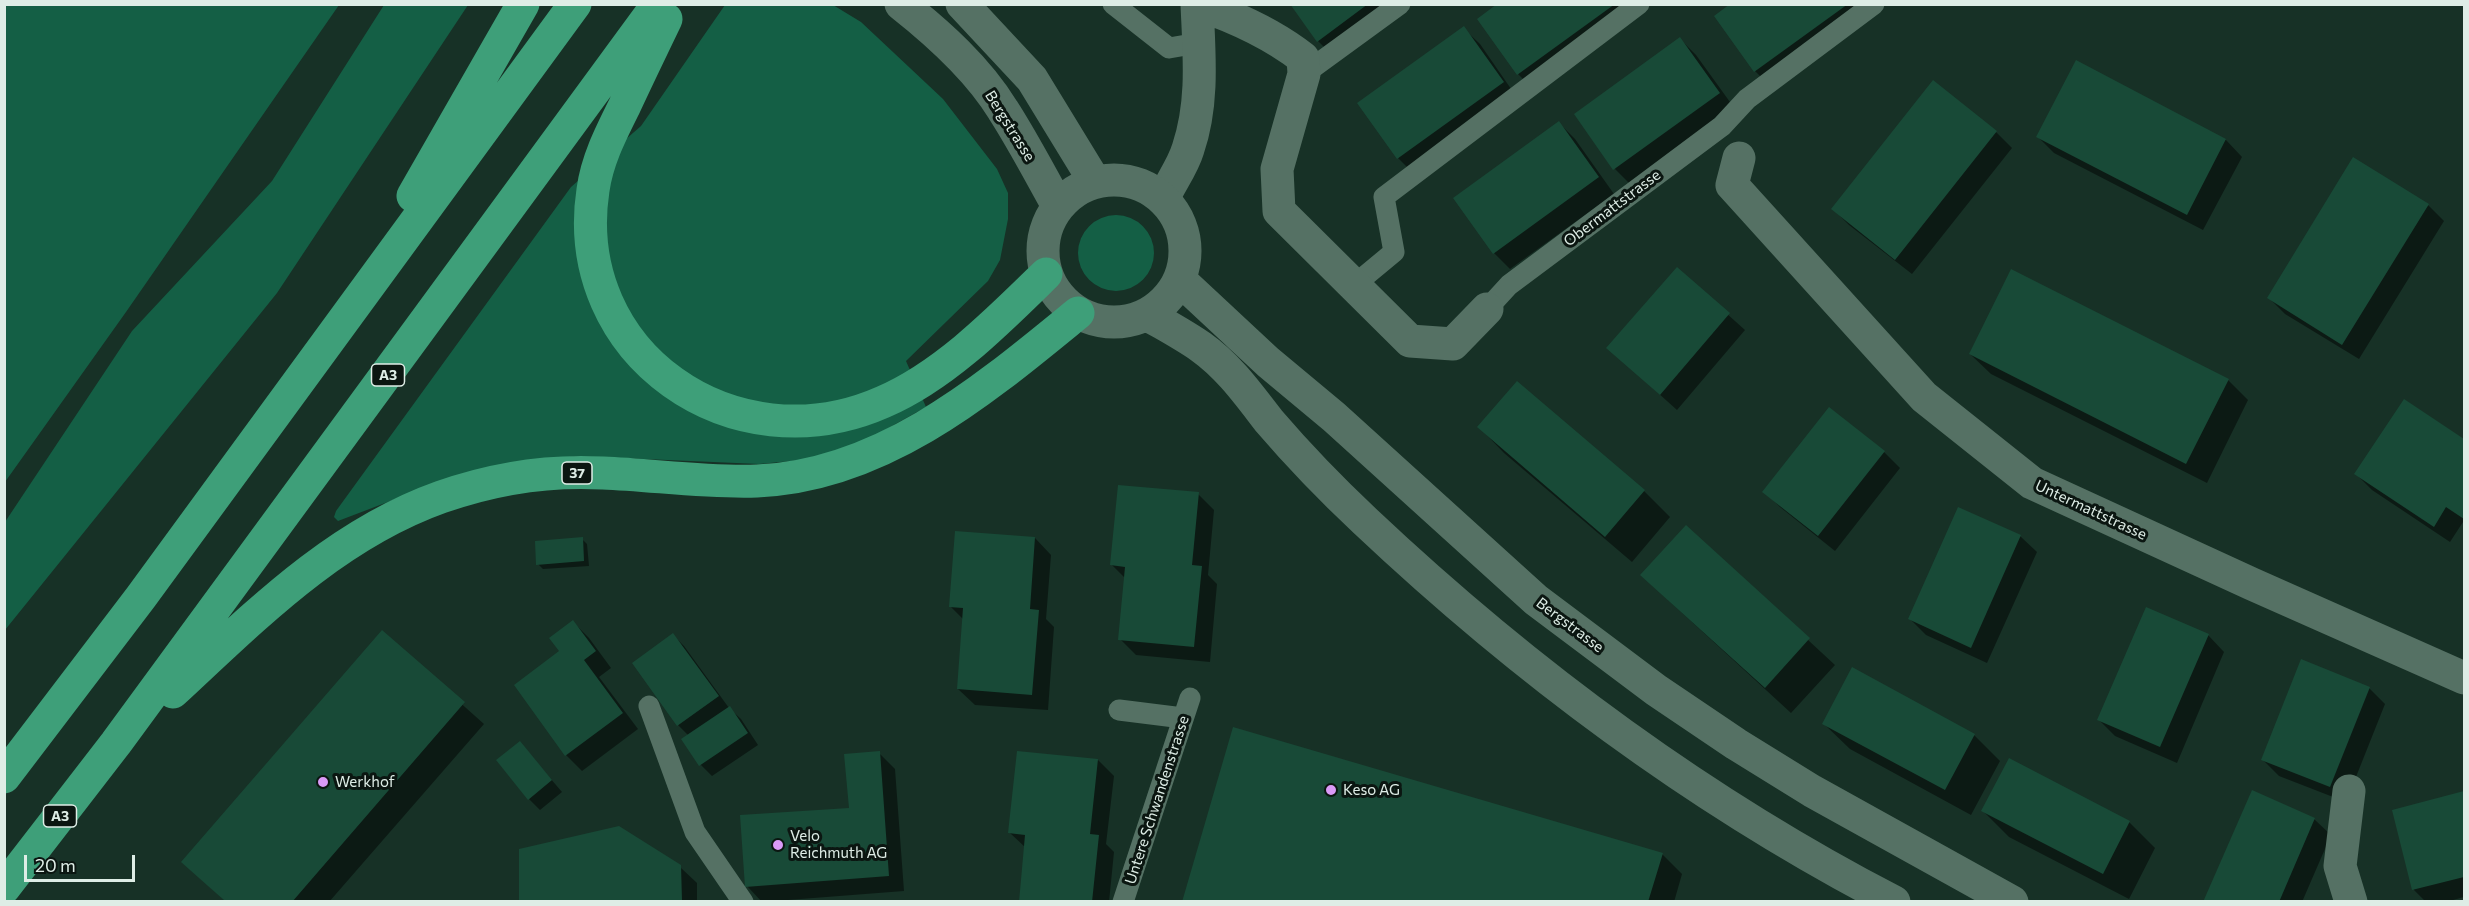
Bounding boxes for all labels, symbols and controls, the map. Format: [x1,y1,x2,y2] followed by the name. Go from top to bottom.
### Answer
[981,87,1039,165] street label: Bergstrasse
[1560,166,1664,250] street label: Obermattstrasse
[372,364,404,386] road number: A3
[562,462,592,484] road number: 37
[2032,476,2150,544] street label: Untermattstrasse
[1533,594,1607,656] street label: Bergstrasse
[1121,713,1193,887] street label: Untere Schwandenstrasse
[335,773,395,791] place label: Werkhof
[316,775,330,789] marker: Werkhof
[1343,781,1400,799] place label: Keso AG
[1324,783,1338,797] marker: Keso AG
[44,805,76,827] road number: A3
[790,827,887,862] place label: Velo Reichmuth AG
[771,838,785,852] marker: Velo Reichmuth AG
[27,843,138,881] scale bar
[35,854,76,876] text: 20 m

